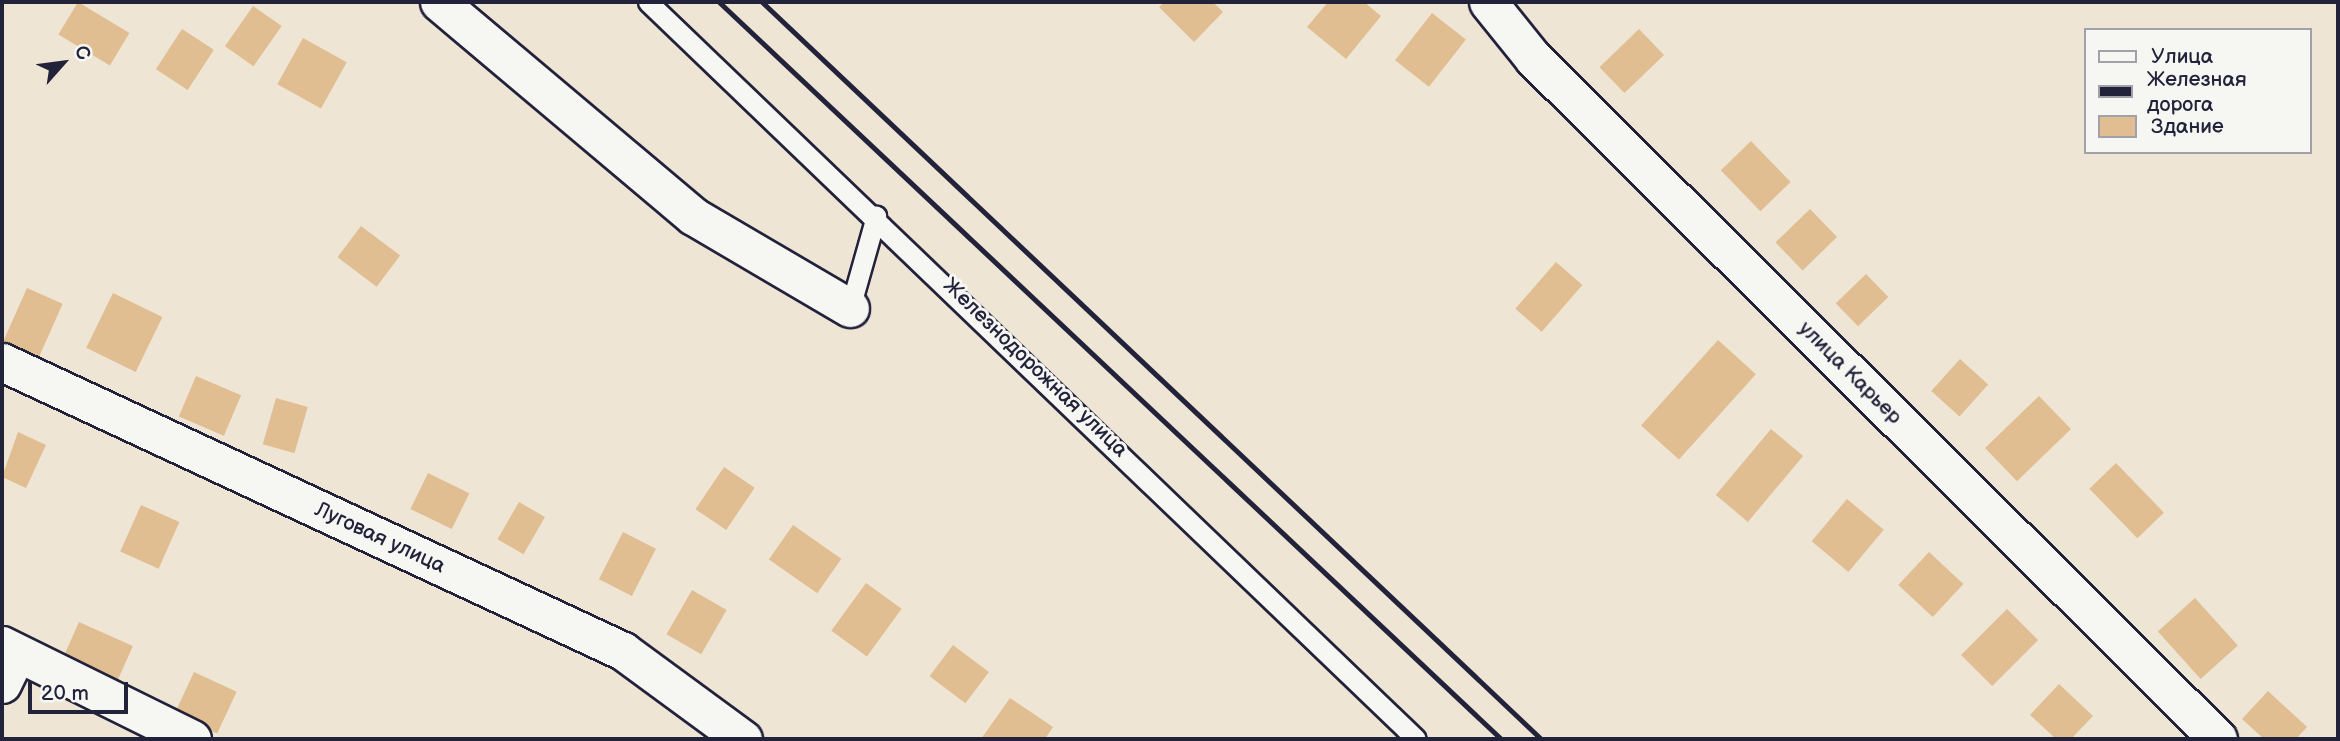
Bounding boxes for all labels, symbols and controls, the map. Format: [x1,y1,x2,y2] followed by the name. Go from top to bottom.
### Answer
[28,28,98,98] north arrow
[2084,28,2312,154] legend
[69,42,95,64] text: С
[2151,44,2213,69] text: Улица
[2147,67,2247,117] text: Железная дорога
[2151,114,2224,139] text: Здание
[938,273,1132,463] street label: Железнодорожная улица
[1793,316,1907,430] street label: улица Карьер
[311,497,449,579] street label: Луговая улица
[32,668,131,712] scale bar
[41,681,89,706] text: 20 m

